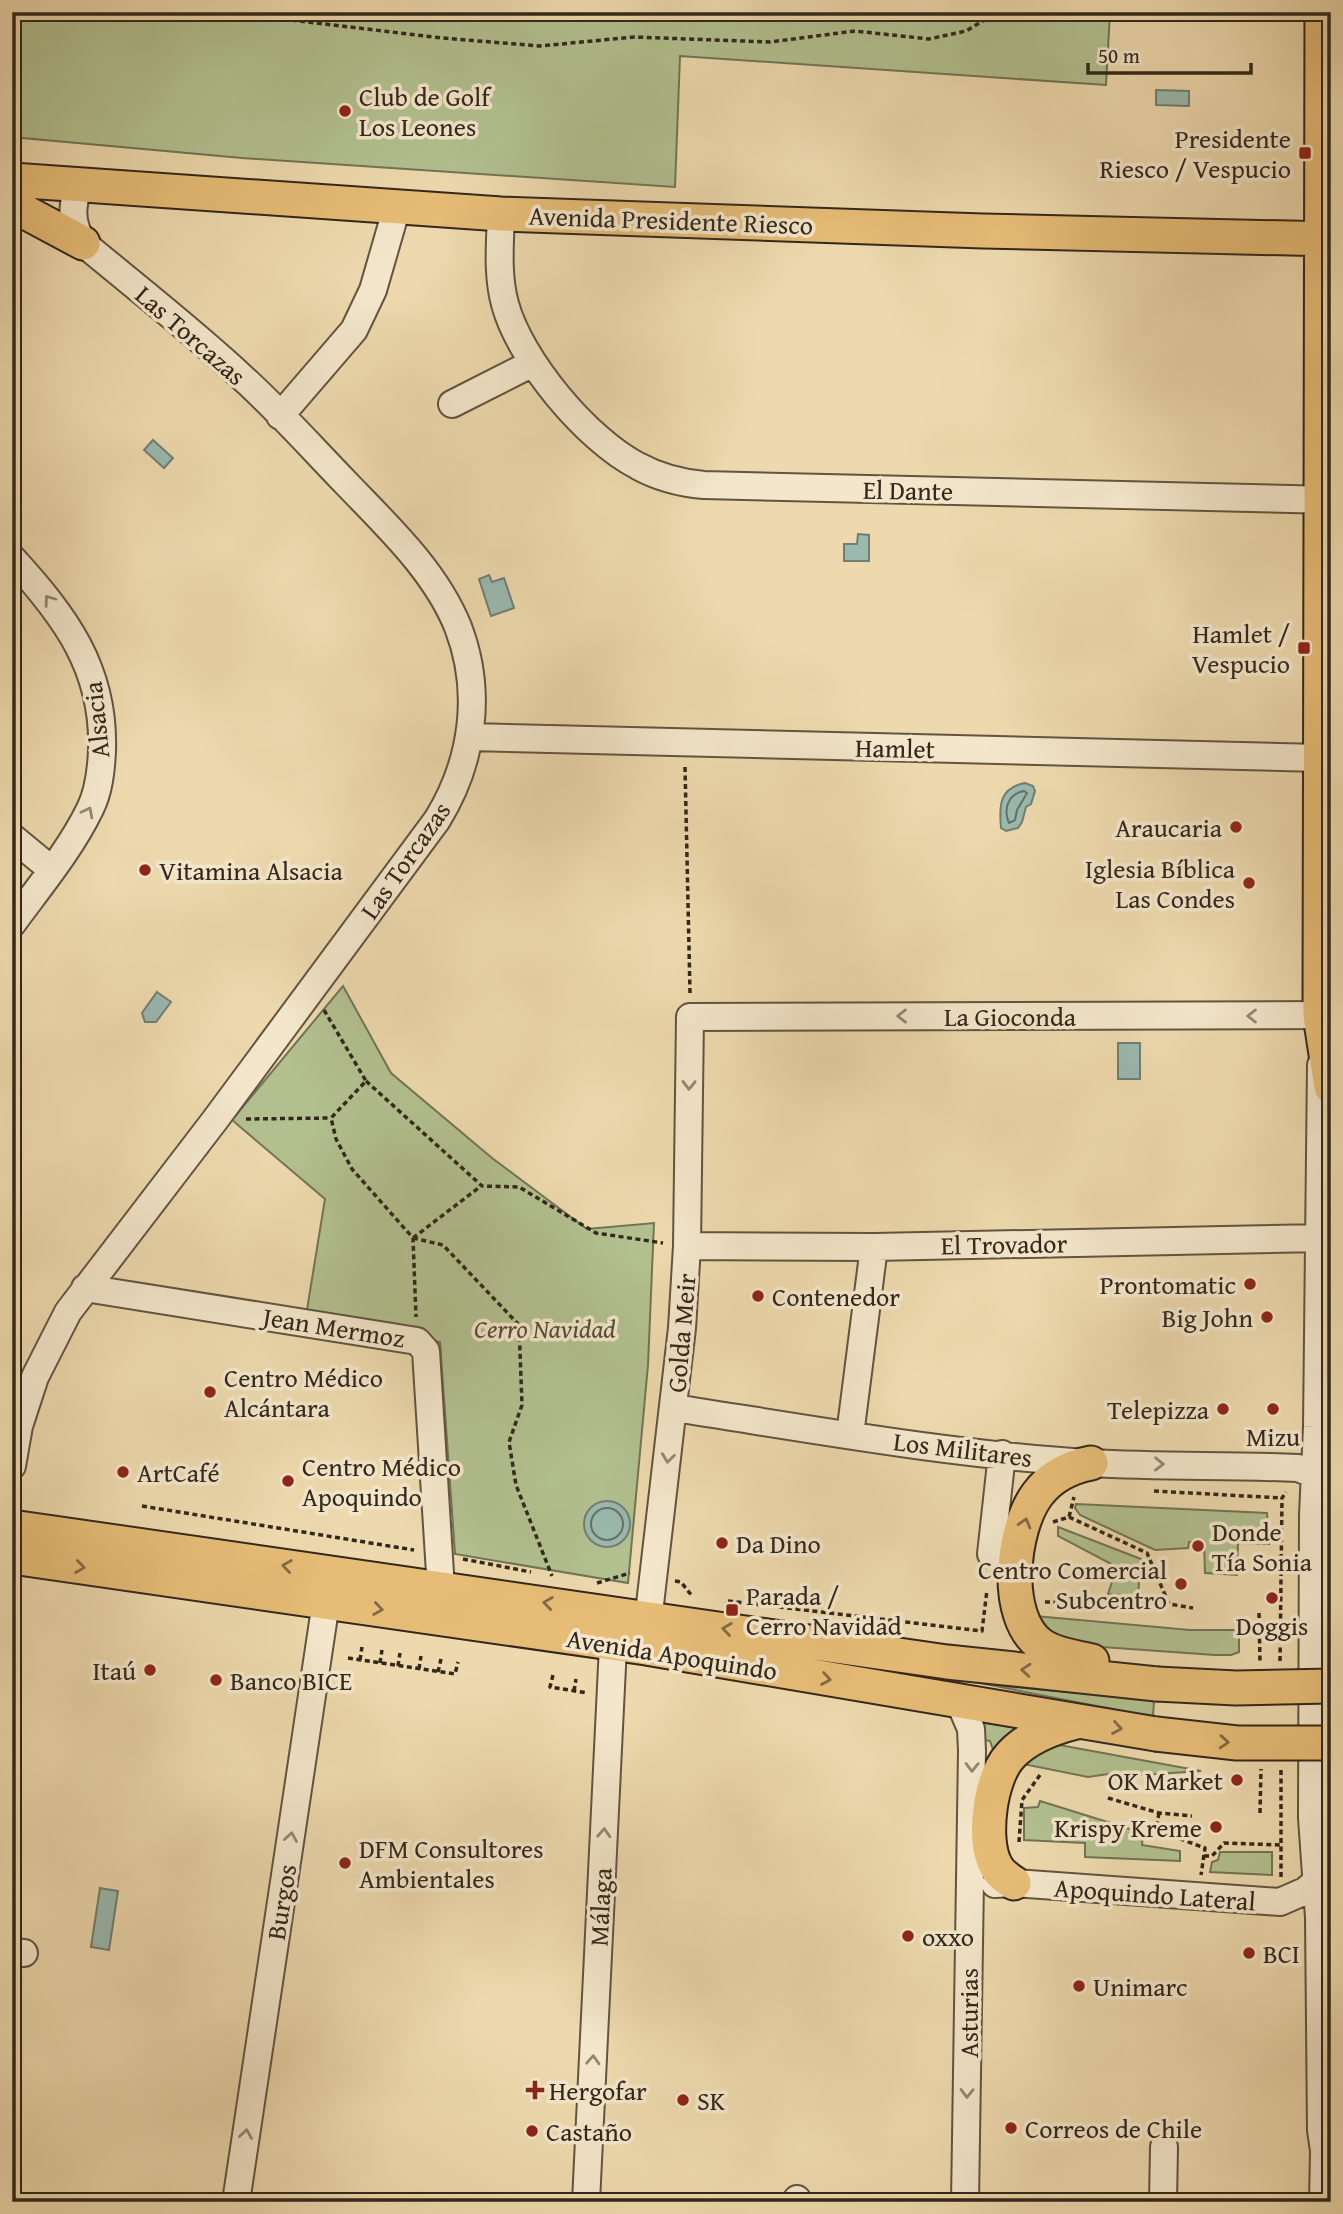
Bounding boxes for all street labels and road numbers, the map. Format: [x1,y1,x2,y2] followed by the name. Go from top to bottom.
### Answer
[528,196,814,244] street label: Avenida Presidente Riesco
[127,276,255,394] street label: Las Torcazas
[863,470,953,510] street label: El Dante
[73,679,119,760] street label: Alsacia
[855,728,935,768] street label: Hamlet
[350,793,460,927] street label: Las Torcazas
[944,997,1077,1036] street label: La Gioconda
[940,1223,1068,1265] street label: El Trovador
[656,1272,706,1394] street label: Golda Meir
[257,1296,408,1357] street label: Jean Mermoz
[891,1421,1035,1477] street label: Los Militares
[564,1618,780,1690] street label: Avenida Apoquindo
[256,1861,306,1943] street label: Burgos
[578,1866,622,1947] street label: Málaga
[1053,1868,1257,1920] street label: Apoquindo Lateral
[949,1968,988,2058] street label: Asturias

